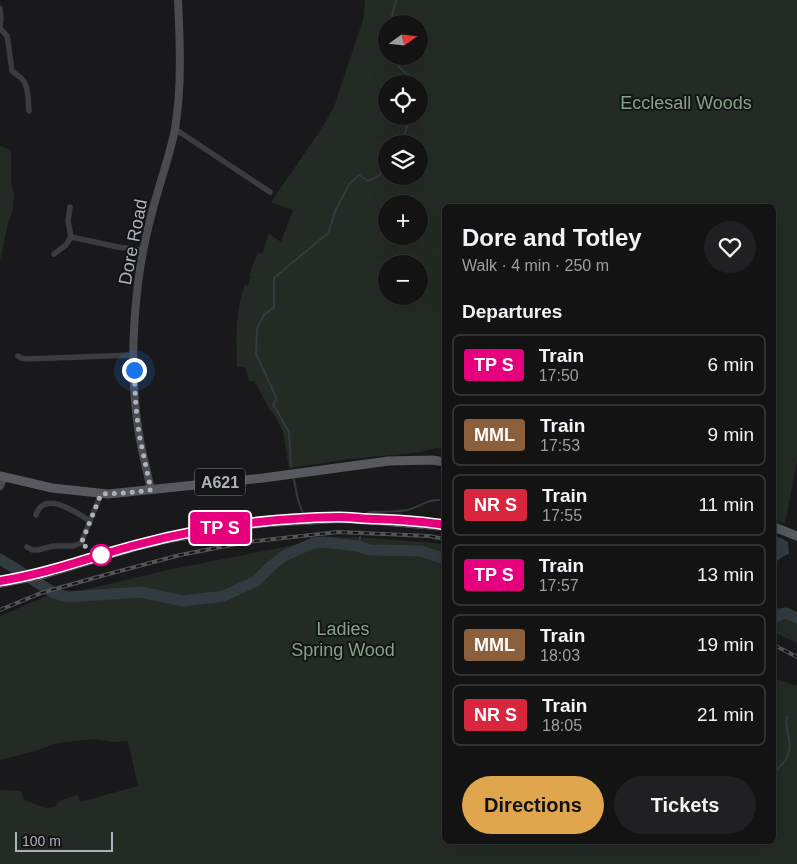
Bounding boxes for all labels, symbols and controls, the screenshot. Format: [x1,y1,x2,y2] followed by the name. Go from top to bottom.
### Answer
[378,15,428,65] north arrow
[378,15,428,305] map controls
[378,75,428,125] button: locate
[620,93,752,113] park label: Ecclesall Woods
[378,135,428,185] button: layers
[378,195,428,245] button: +
[115,197,151,287] street label: Dore Road
[704,221,756,273] button: heart
[462,224,642,251] text: Dore and Totley
[378,255,428,305] button: −
[462,257,609,274] text: Walk · 4 min · 250 m
[462,301,562,322] text: Departures
[539,345,584,366] text: Train
[708,354,754,375] text: 6 min
[474,355,514,375] text: TP S
[122,358,147,383] your location
[539,367,579,384] text: 17:50
[540,415,585,436] text: Train
[708,424,754,445] text: 9 min
[474,425,515,445] text: MML
[540,437,580,454] text: 17:53
[195,468,245,496] road number: A621
[542,485,587,506] text: Train
[698,494,754,515] text: 11 min
[474,495,517,515] text: NR S
[542,507,582,524] text: 17:55
[185,512,255,544] line badge: TP S
[200,518,240,538] text: TP S
[90,544,112,566] unlabelled marker
[539,555,584,576] text: Train
[697,564,754,585] text: 13 min
[474,565,514,585] text: TP S
[539,577,579,594] text: 17:57
[291,619,395,660] park label: Ladies Spring Wood
[540,625,585,646] text: Train
[697,634,754,655] text: 19 min
[474,635,515,655] text: MML
[540,647,580,664] text: 18:03
[542,695,587,716] text: Train
[697,704,754,725] text: 21 min
[474,705,517,725] text: NR S
[542,717,582,734] text: 18:05
[462,776,604,834] button: Directions
[614,776,756,834] button: Tickets
[15,829,112,852] scale bar
[22,833,61,849] text: 100 m

